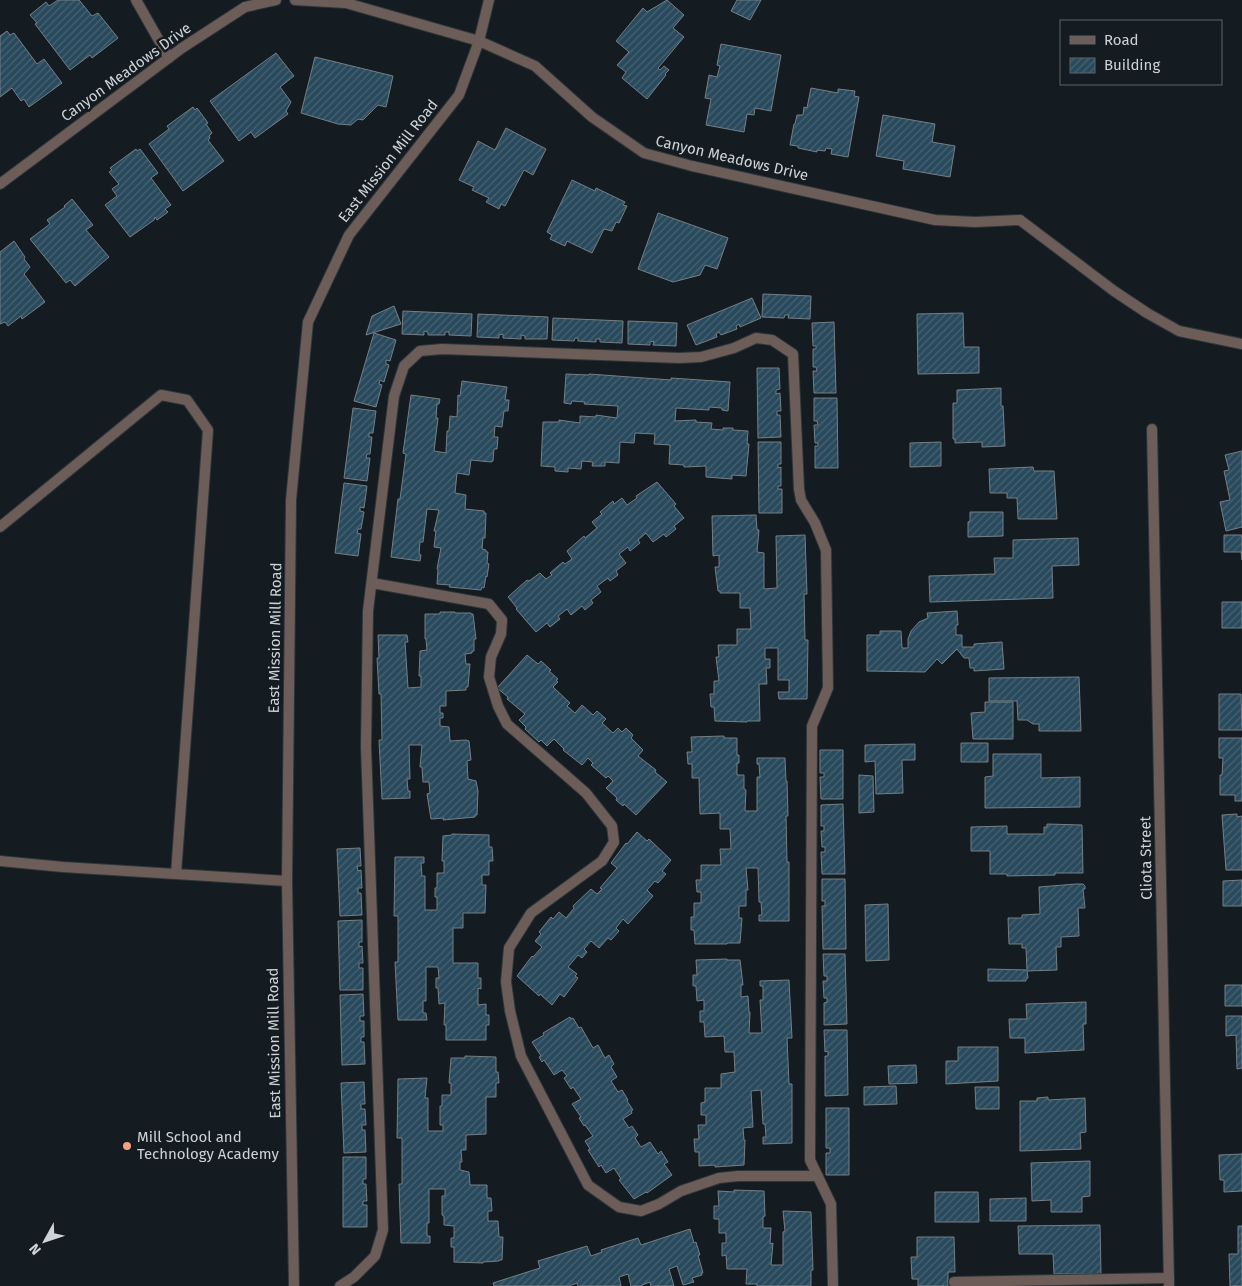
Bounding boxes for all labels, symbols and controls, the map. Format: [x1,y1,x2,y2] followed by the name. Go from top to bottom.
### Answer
[57,19,195,125] street label: Canyon Meadows Drive
[1060,20,1222,85] legend
[1104,31,1139,49] text: Road
[1104,56,1160,74] text: Building
[334,96,442,226] street label: East Mission Mill Road
[654,132,810,184] street label: Canyon Meadows Drive
[265,562,285,714] street label: East Mission Mill Road
[1136,815,1156,900] street label: Cliota Street
[264,967,284,1119] street label: East Mission Mill Road
[137,1128,280,1163] place label: Mill School and Technology Academy
[121,1140,133,1152] marker: Mill School and Technology Academy
[20,1216,70,1266] north arrow
[26,1240,45,1258] text: N

